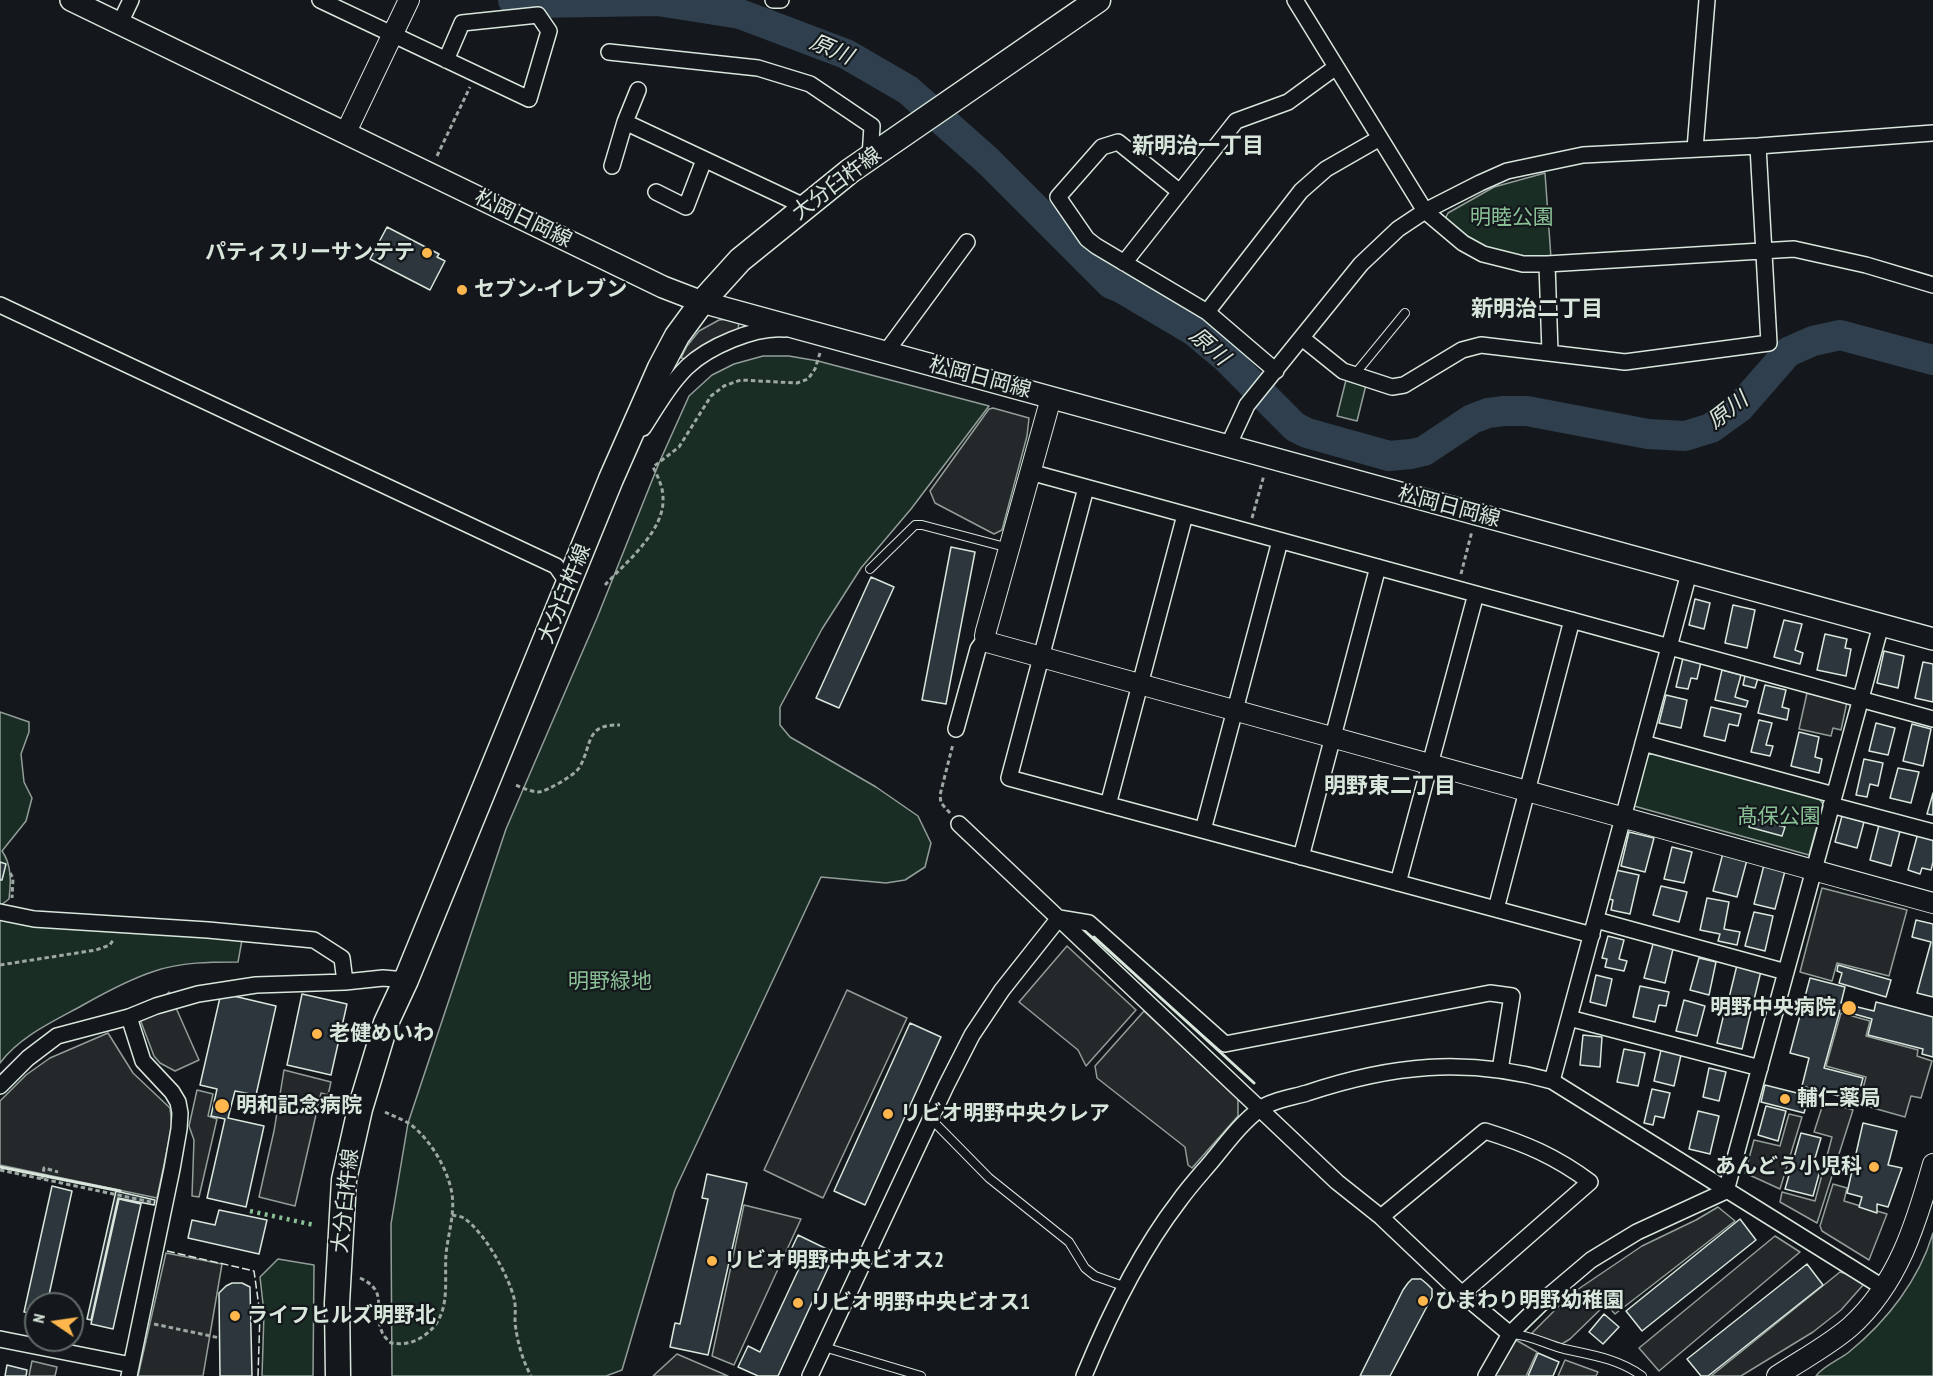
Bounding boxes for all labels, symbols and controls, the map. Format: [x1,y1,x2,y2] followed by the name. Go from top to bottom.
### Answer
[806,29,856,71] water label: 原川
[1132,134,1264,160] district label: 新明治一丁目
[787,142,887,226] street label: 大分臼杵線
[470,185,576,253] street label: 松岡日岡線
[1470,205,1554,231] park label: 明睦公園
[205,240,415,266] place label: パティスリーサンテテ
[420,246,434,260] marker: パティスリーサンテテ
[474,277,627,303] place label: セブン-イレブン
[455,283,469,297] marker: セブン-イレブン
[1471,297,1603,323] district label: 新明治二丁目
[1184,323,1234,371] water label: 原川
[926,352,1034,404] street label: 松岡日岡線
[1703,387,1753,435] water label: 原川
[1395,481,1503,533] street label: 松岡日岡線
[534,541,596,647] street label: 大分臼杵線
[1324,774,1456,800] district label: 明野東二丁目
[1737,804,1821,830] park label: 髙保公園
[568,969,652,995] park label: 明野緑地
[1710,995,1836,1021] place label: 明野中央病院
[1840,999,1858,1017] marker: 明野中央病院
[329,1021,434,1047] place label: 老健めいわ
[310,1027,324,1041] marker: 老健めいわ
[1797,1086,1881,1112] place label: 輔仁薬局
[1778,1092,1792,1106] marker: 輔仁薬局
[236,1093,362,1119] place label: 明和記念病院
[213,1097,231,1115] marker: 明和記念病院
[900,1101,1110,1127] place label: リビオ明野中央クレア
[881,1107,895,1121] marker: リビオ明野中央クレア
[328,1147,364,1255] street label: 大分臼杵線
[1715,1154,1862,1180] place label: あんどう小児科
[1867,1160,1881,1174] marker: あんどう小児科
[724,1248,944,1274] place label: リビオ明野中央ビオス2
[705,1254,719,1268] marker: リビオ明野中央ビオス2
[1435,1288,1624,1314] place label: ひまわり明野幼稚園
[810,1290,1030,1316] place label: リビオ明野中央ビオス1
[24,1292,84,1352] north arrow
[1416,1294,1430,1308] marker: ひまわり明野幼稚園
[791,1296,805,1310] marker: リビオ明野中央ビオス1
[247,1303,436,1329] place label: ライフヒルズ明野北
[228,1309,242,1323] marker: ライフヒルズ明野北
[28,1312,49,1325] text: N

